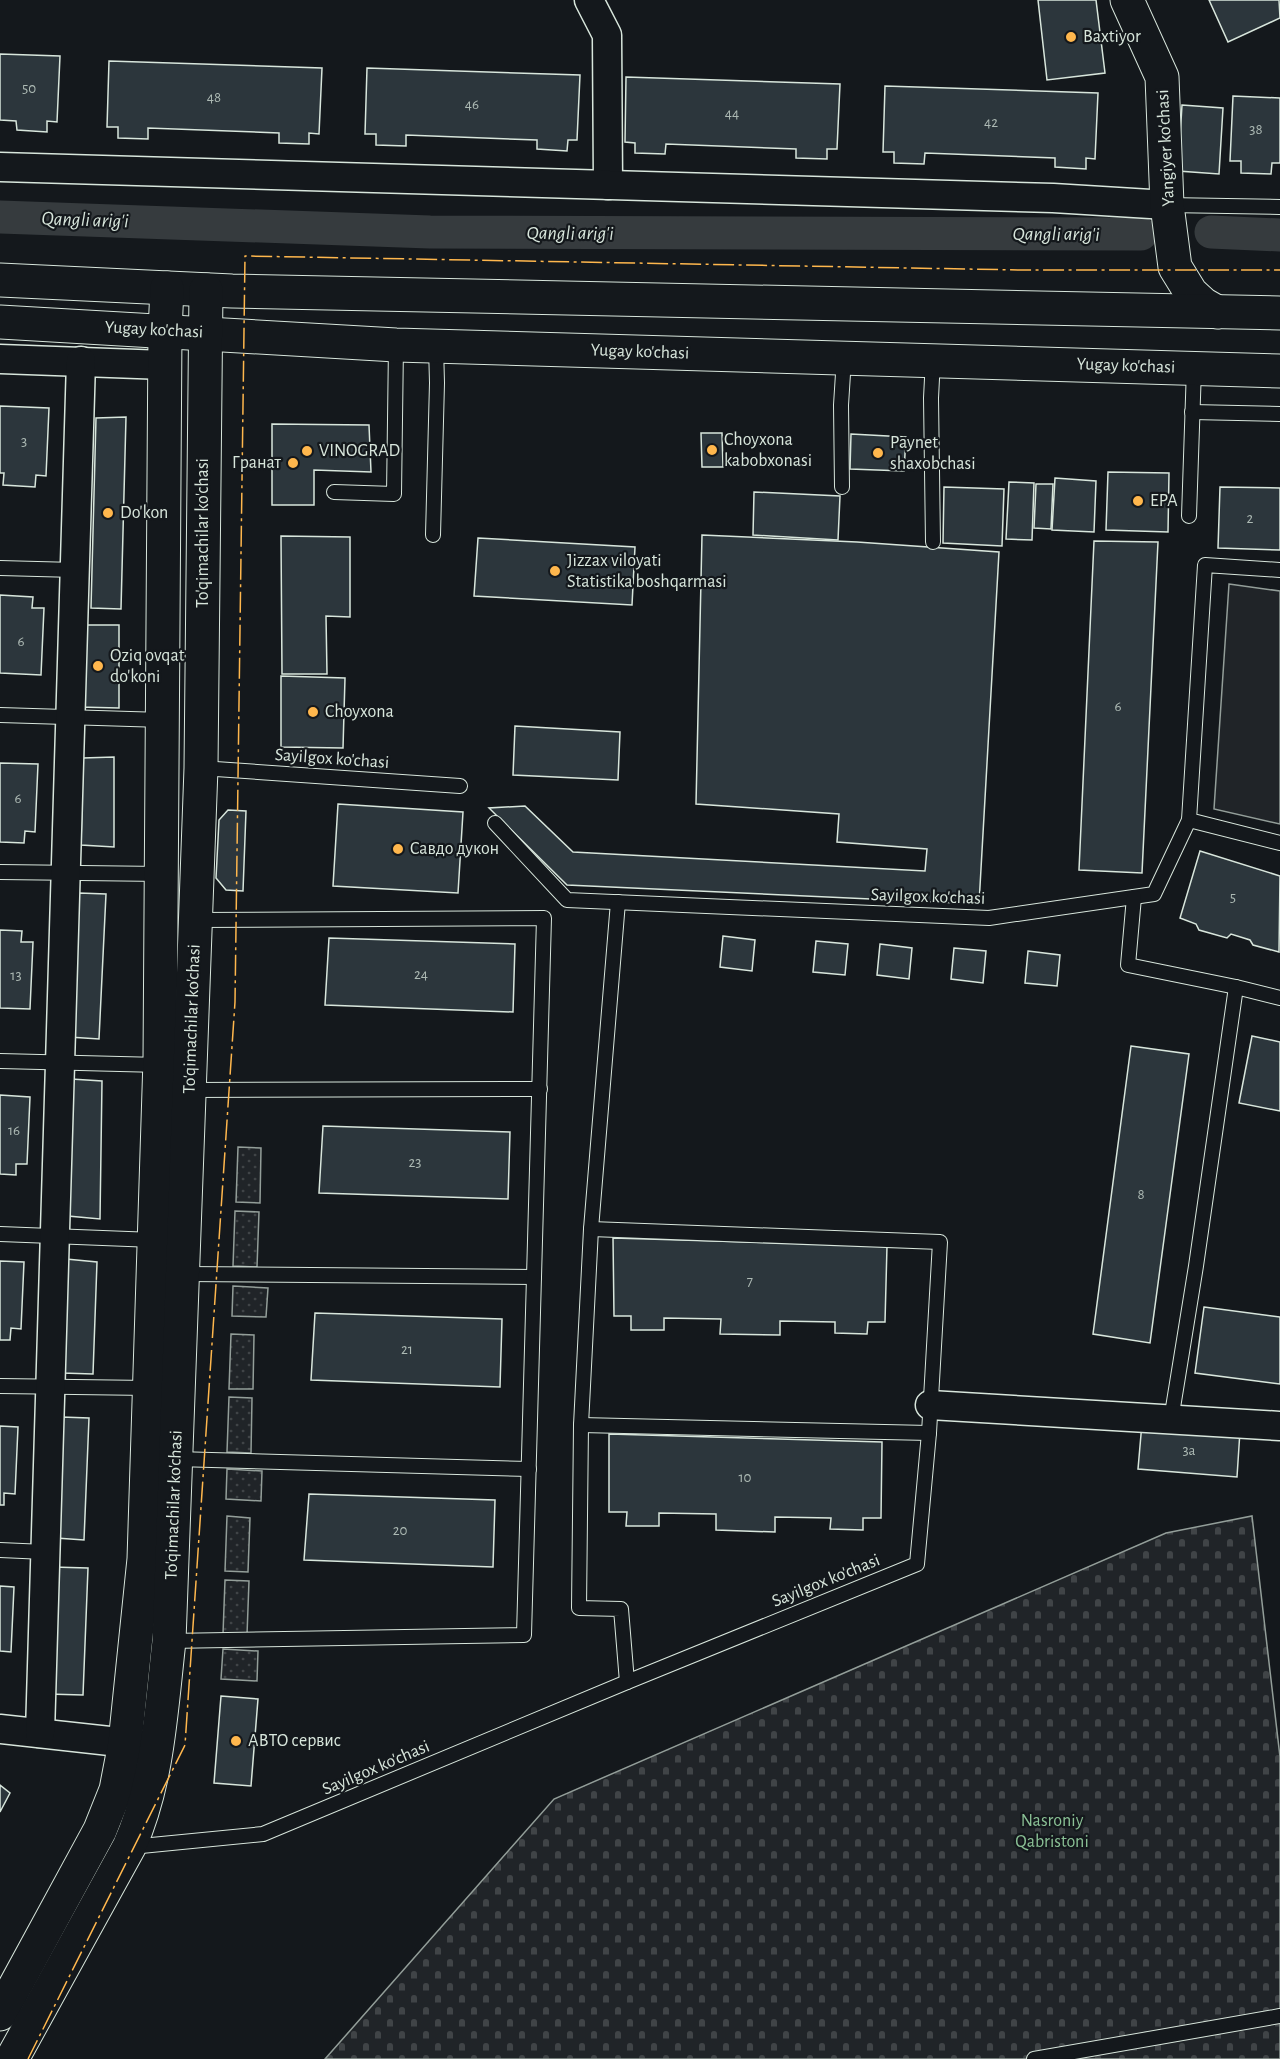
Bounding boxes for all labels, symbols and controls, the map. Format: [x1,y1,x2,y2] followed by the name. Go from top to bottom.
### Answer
[1083,28,1141,46] place label: Baxtiyor
[1064,30,1078,44] marker: Baxtiyor
[22,81,36,96] house number: 50
[1154,89,1178,207] street label: Yangiyer ko'chasi
[207,90,221,105] house number: 48
[465,97,479,112] house number: 46
[725,106,739,121] house number: 44
[984,115,998,130] house number: 42
[1249,122,1263,137] house number: 38
[41,208,129,232] water label: Qangli arig'i
[526,223,614,243] water label: Qangli arig'i
[1012,224,1100,244] water label: Qangli arig'i
[104,318,204,342] street label: Yugay ko'chasi
[590,341,690,363] street label: Yugay ko'chasi
[1076,355,1176,377] street label: Yugay ko'chasi
[724,431,812,470] place label: Choyxona kabobxonasi
[21,434,27,449] house number: 3
[890,434,976,473] place label: Paynet shaxobchasi
[319,442,400,460] place label: VINOGRAD
[705,443,719,457] marker: Choyxona kabobxonasi
[300,444,314,458] marker: VINOGRAD
[871,446,885,460] marker: Paynet shaxobchasi
[232,454,282,472] place label: Гранат
[286,456,300,470] marker: Гранат
[194,458,212,608] street label: To'qimachilar ko'chasi
[1150,492,1178,510] place label: EPA
[1131,494,1145,508] marker: EPA
[120,504,168,522] place label: Do'kon
[101,506,115,520] marker: Do'kon
[1247,511,1254,526] house number: 2
[567,552,727,591] place label: Jizzax viloyati Statistika boshqarmasi
[548,564,562,578] marker: Jizzax viloyati Statistika boshqarmasi
[17,634,25,649] house number: 6
[110,647,185,686] place label: Oziq ovqat do'koni
[91,659,105,673] marker: Oziq ovqat do'koni
[1114,699,1122,714] house number: 6
[325,703,394,721] place label: Choyxona
[306,705,320,719] marker: Choyxona
[274,746,390,772] street label: Sayilgox ko'chasi
[14,791,22,806] house number: 6
[410,840,499,858] place label: Cавдо дукон
[391,842,405,856] marker: Cавдо дукон
[870,886,986,908] street label: Sayilgox ko'chasi
[1230,890,1236,905] house number: 5
[180,944,204,1094] street label: To'qimachilar ko'chasi
[414,967,428,982] house number: 24
[10,968,22,983] house number: 13
[8,1123,20,1138] house number: 16
[408,1155,422,1170] house number: 23
[1137,1187,1145,1202] house number: 8
[747,1274,753,1289] house number: 7
[401,1342,413,1357] house number: 21
[162,1430,186,1580] street label: To'qimachilar ko'chasi
[1182,1443,1196,1458] house number: 3a
[738,1470,752,1485] house number: 10
[393,1523,407,1538] house number: 20
[770,1551,882,1611] street label: Sayilgox ko'chasi
[248,1732,341,1750] place label: АВТО сервис
[229,1734,243,1748] marker: АВТО сервис
[320,1737,432,1799] street label: Sayilgox ko'chasi
[1015,1812,1089,1851] park label: Nasroniy Qabristoni

